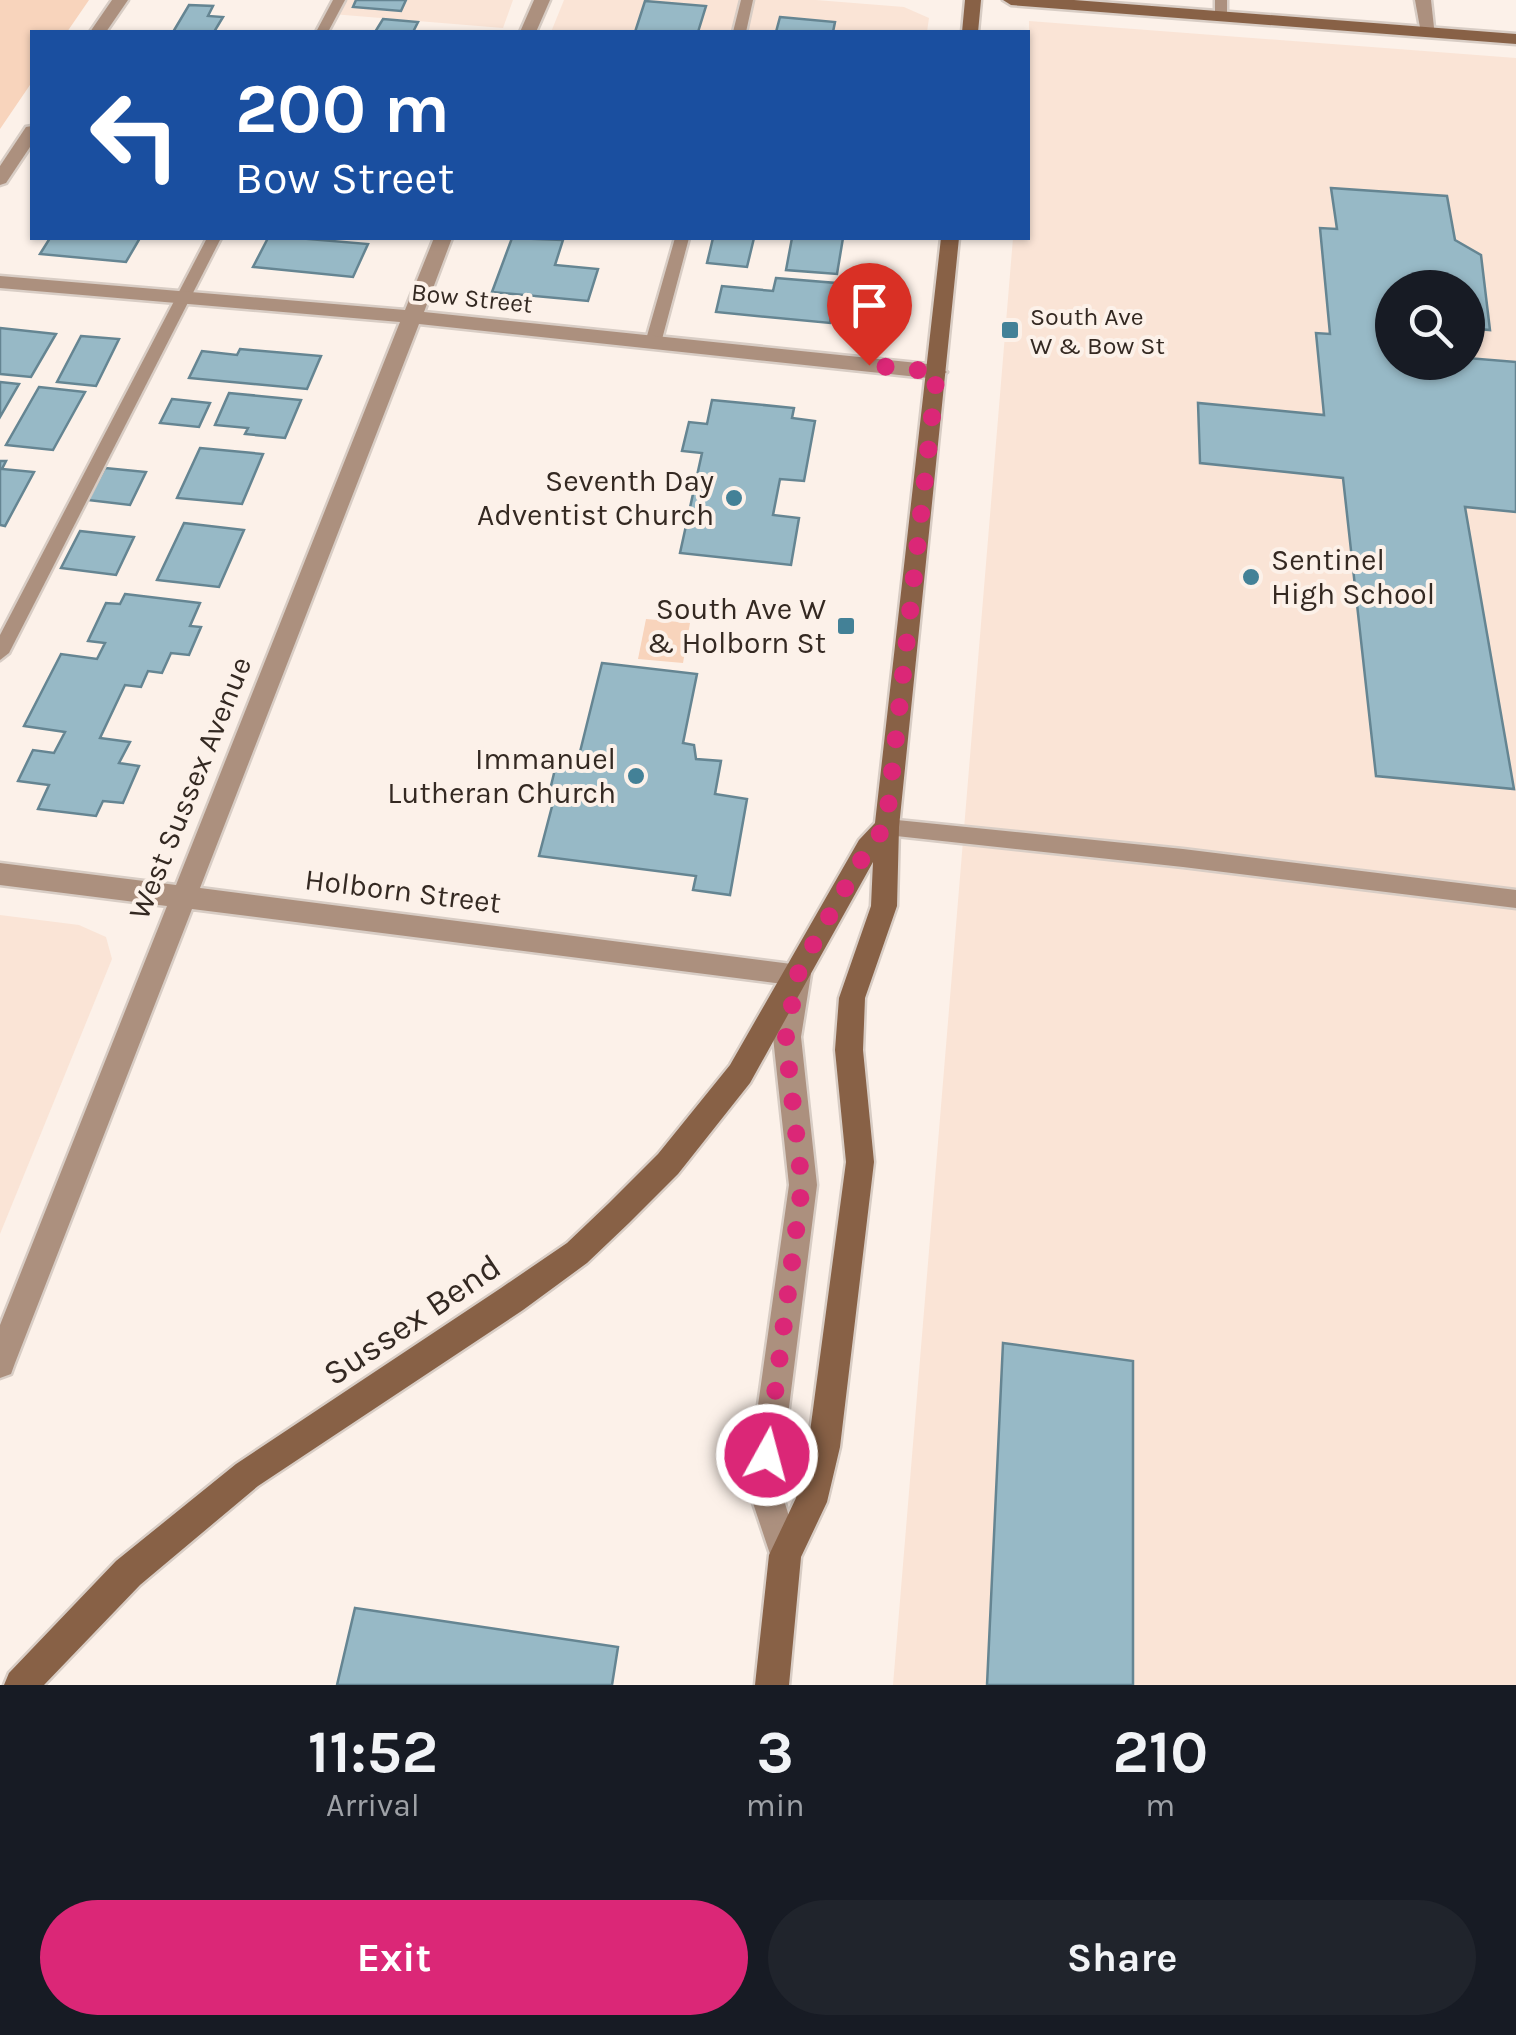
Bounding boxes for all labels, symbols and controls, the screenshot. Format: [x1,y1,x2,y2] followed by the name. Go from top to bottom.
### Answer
[235,68,450,150] text: 200 m
[70,70,200,200] icon: left
[235,152,454,204] text: Bow Street
[827,263,912,366] pin
[1375,270,1485,380] map controls
[1375,270,1485,380] button: search
[410,277,534,319] street label: Bow Street
[842,278,897,333] icon: arrive
[1030,302,1165,360] place label: South Ave W & Bow St
[999,319,1021,341] marker: South Ave W & Bow St
[477,463,714,533] place label: Seventh Day Adventist Church
[723,487,745,509] marker: Seventh Day Adventist Church
[1271,542,1435,612] place label: Sentinel High School
[1240,566,1262,588] marker: Sentinel High School
[647,591,826,661] place label: South Ave W & Holborn St
[835,615,857,637] marker: South Ave W & Holborn St
[121,652,259,924] street label: West Sussex Avenue
[387,741,616,811] place label: Immanuel Lutheran Church
[625,765,647,787] marker: Immanuel Lutheran Church
[303,861,503,921] street label: Holborn Street
[316,1246,508,1394] street label: Sussex Bend
[715,1403,819,1507] position arrow
[308,1717,438,1787] text: 11:52
[757,1717,794,1787] text: 3
[1113,1717,1208,1787] text: 210
[326,1787,420,1824] text: Arrival
[746,1787,805,1824] text: min
[1145,1787,1175,1824] text: m
[40,1900,748,2015] button: Exit
[768,1900,1476,2015] button: Share

